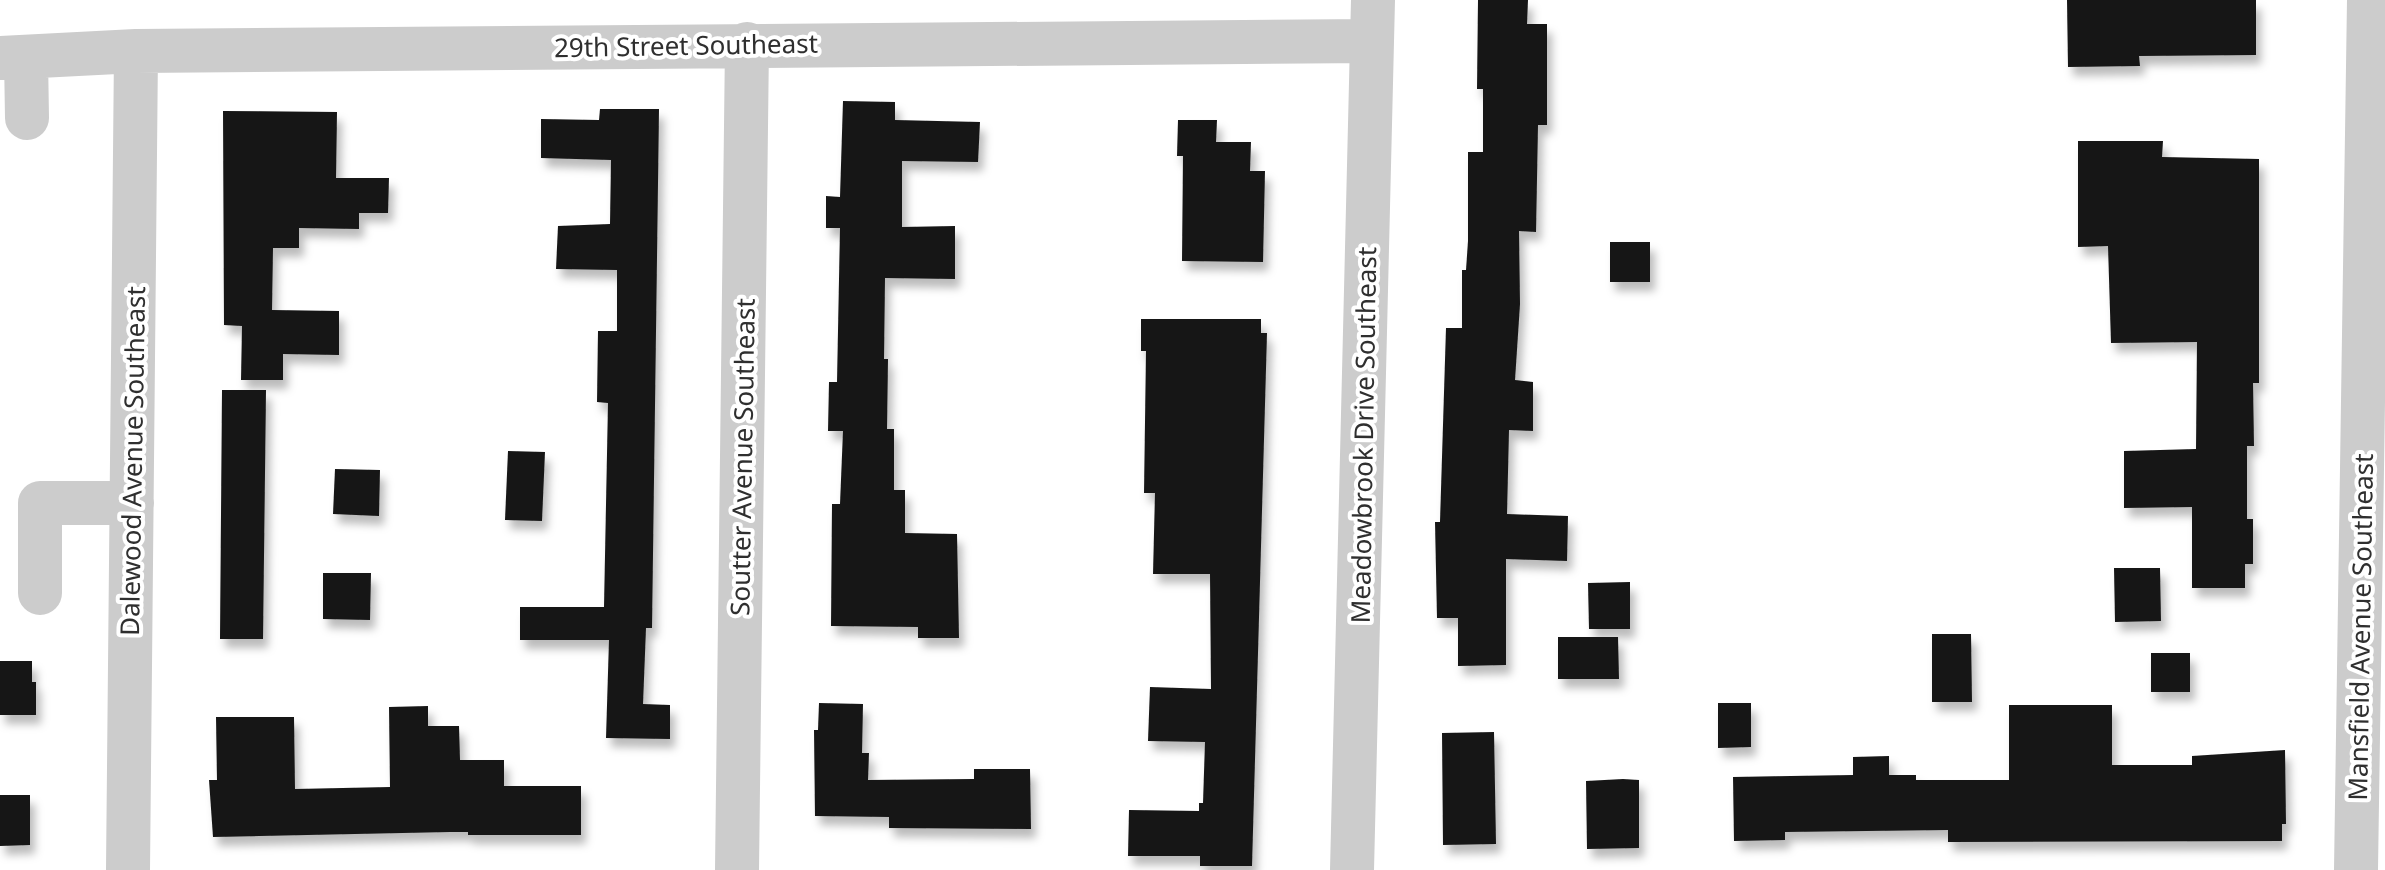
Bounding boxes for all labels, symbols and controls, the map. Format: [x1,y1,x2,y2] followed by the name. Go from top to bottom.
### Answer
[554,25,818,65] street label: 29th Street Southeast
[1342,246,1384,624] street label: Meadowbrook Drive Southeast
[111,286,153,636] street label: Dalewood Avenue Southeast
[721,298,763,616] street label: Soutter Avenue Southeast
[2339,453,2381,801] street label: Mansfield Avenue Southeast

